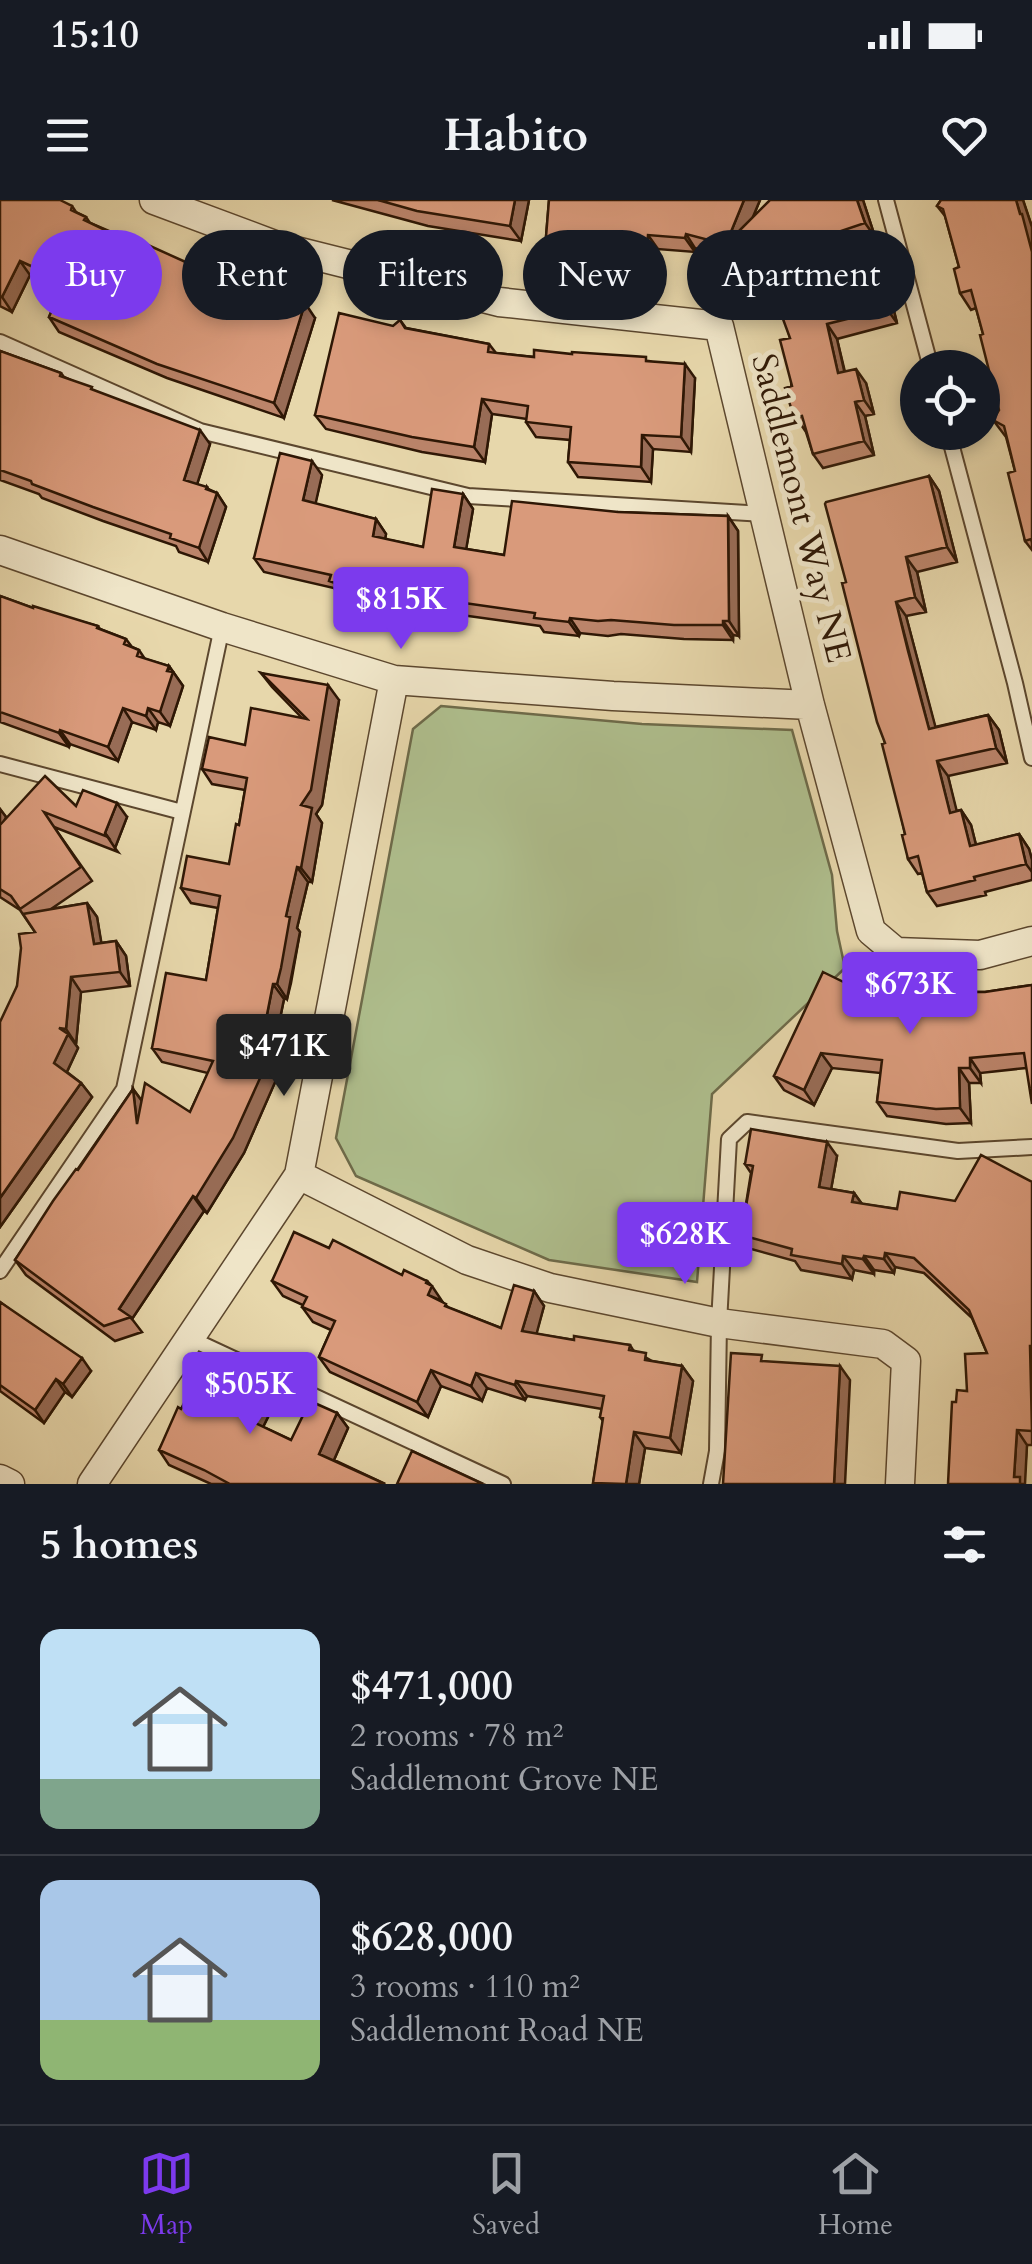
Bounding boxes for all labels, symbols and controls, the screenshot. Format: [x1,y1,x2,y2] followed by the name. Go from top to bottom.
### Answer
[50,9,139,61] text: 15:10
[444,105,588,166] text: Habito
[40,108,95,163] icon: menu
[937,108,992,163] icon: heart
[30,230,162,320] chip: Buy
[182,230,323,320] chip: Rent
[343,230,503,320] chip: Filters
[523,230,667,320] chip: New
[687,230,915,320] chip: Apartment
[739,349,863,668] street label: Saddlemont Way NE
[900,350,1000,450] map controls
[900,350,1000,450] button: locate
[331,567,471,652] pin: $815K
[355,577,447,621] text: $815K
[840,952,980,1037] pin: $673K
[864,962,956,1006] text: $673K
[214,1014,354,1099] pin: $471K
[238,1024,330,1068] text: $471K
[615,1202,755,1287] pin: $628K
[639,1212,731,1256] text: $628K
[180,1352,320,1437] pin: $505K
[204,1362,296,1406] text: $505K
[40,1516,198,1573] text: 5 homes
[937,1517,992,1572] icon: filters
[350,1657,513,1714] text: $471,000
[120,1669,240,1789] icon: home
[350,1714,563,1758] text: 2 rooms · 78 m²
[350,1758,659,1802] text: Saddlemont Grove NE
[350,1908,513,1965] text: $628,000
[120,1920,240,2040] icon: home
[350,1965,580,2009] text: 3 rooms · 110 m²
[350,2009,644,2053] text: Saddlemont Road NE
[139,2146,194,2244] tab: Map
[472,2146,540,2244] tab: Saved
[818,2146,893,2244] tab: Home

